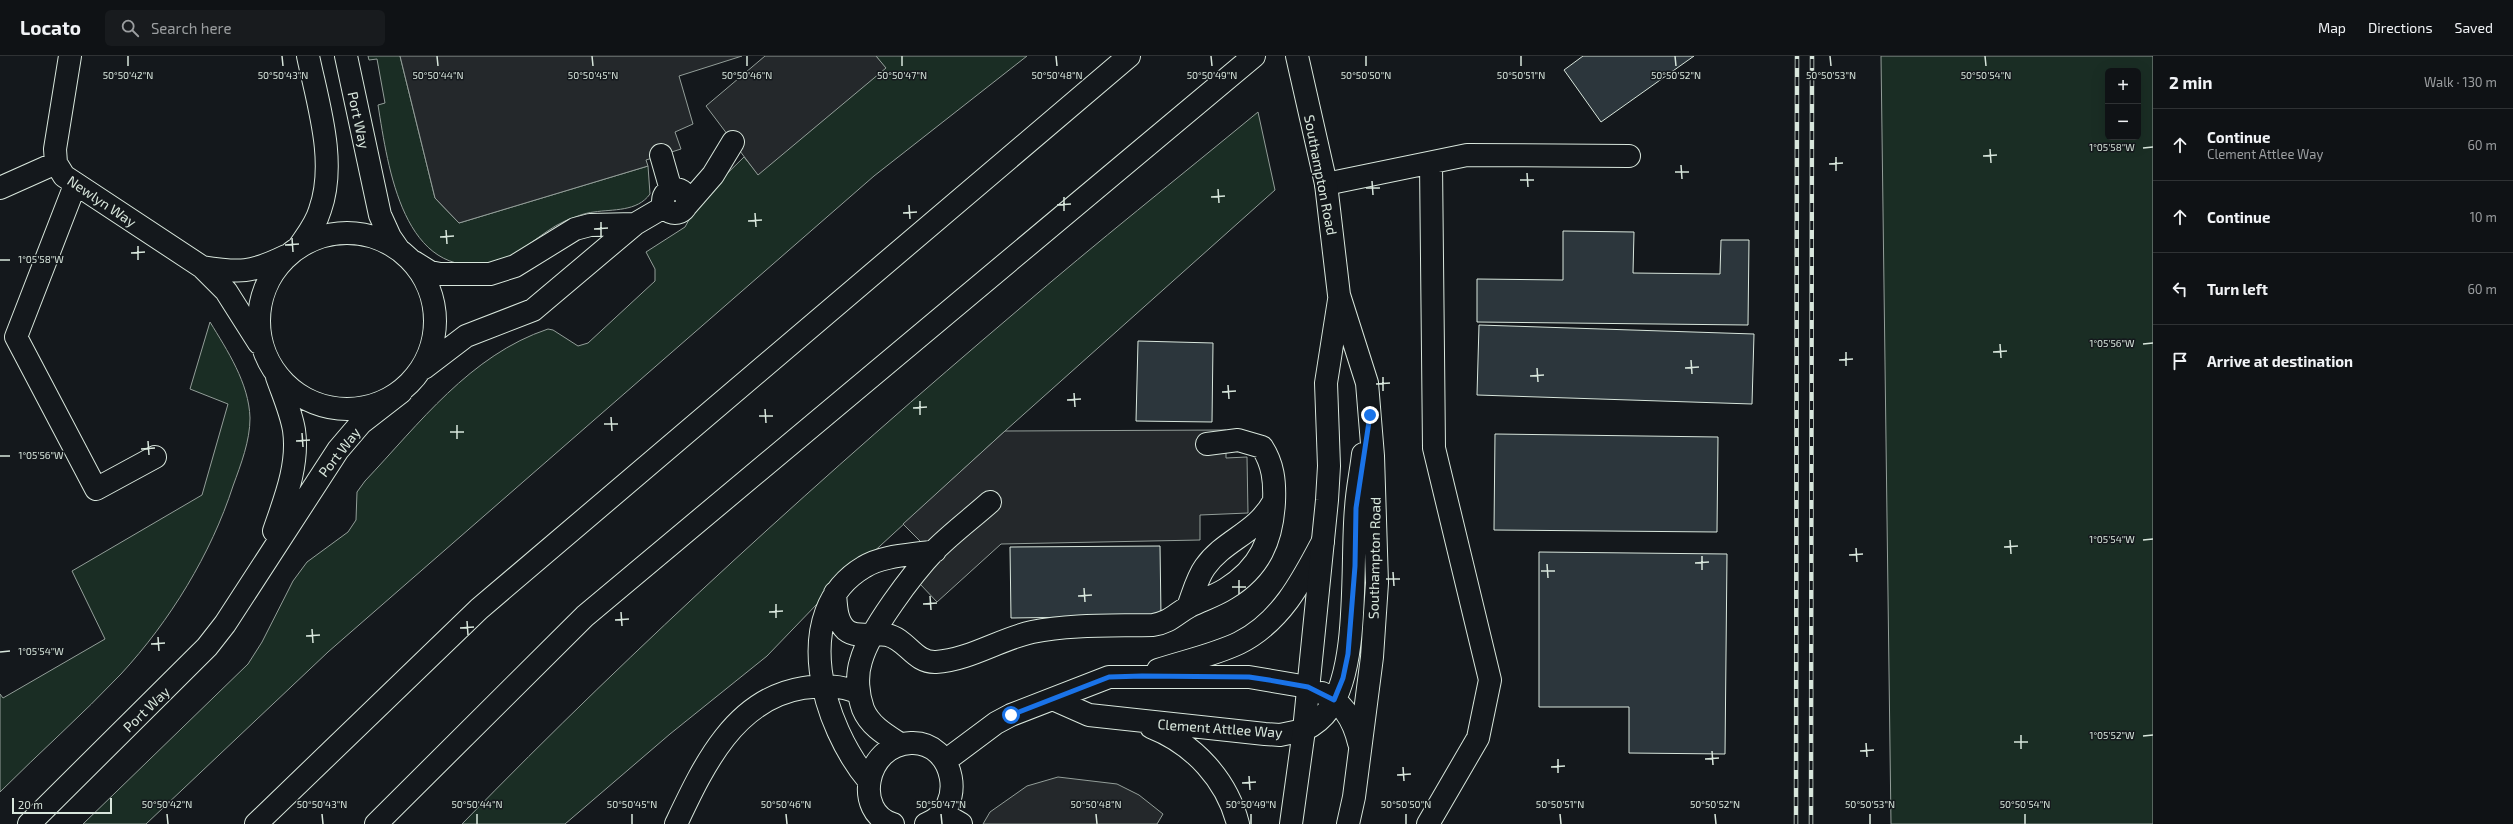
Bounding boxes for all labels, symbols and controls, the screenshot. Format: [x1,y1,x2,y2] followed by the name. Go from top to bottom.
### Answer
[105,10,385,46] search box
[20,16,81,39] text: Locato
[119,17,141,39] icon: search
[151,19,231,37] text: Search here
[2318,19,2346,36] text: Map
[2368,19,2433,36] text: Directions
[2455,19,2493,36] text: Saved
[2105,68,2141,140] map controls
[2105,68,2141,104] button: +
[103,69,153,81] text: 50°50'42"N
[258,69,308,81] text: 50°50'43"N
[412,69,464,81] text: 50°50'44"N
[568,69,618,81] text: 50°50'45"N
[722,69,772,81] text: 50°50'46"N
[877,69,927,81] text: 50°50'47"N
[1031,69,1083,81] text: 50°50'48"N
[1187,69,1237,81] text: 50°50'49"N
[1341,69,1391,81] text: 50°50'50"N
[1497,69,1545,81] text: 50°50'51"N
[1651,69,1701,81] text: 50°50'52"N
[1806,69,1856,81] text: 50°50'53"N
[1961,69,2011,81] text: 50°50'54"N
[2169,72,2212,92] text: 2 min
[2424,74,2497,90] text: Walk · 130 m
[345,90,373,151] street label: Port Way
[2105,104,2141,140] button: −
[1301,113,1341,237] street label: Southampton Road
[2207,128,2270,146] text: Continue
[2169,134,2191,156] icon: ahead
[2467,137,2497,153] text: 60 m
[2089,141,2135,153] text: 1°05'58"W
[2207,146,2323,162] text: Clement Attlee Way
[64,172,140,231] street label: Newlyn Way
[2169,206,2191,228] icon: ahead
[2207,208,2270,226] text: Continue
[2470,209,2497,225] text: 10 m
[18,253,64,265] text: 1°05'58"W
[2169,278,2191,300] icon: left
[2207,280,2268,298] text: Turn left
[2467,281,2497,297] text: 60 m
[2089,337,2135,349] text: 1°05'56"W
[2169,350,2191,372] icon: arrive
[2207,352,2353,370] text: Arrive at destination
[1361,406,1379,424] route end
[314,423,364,480] street label: Port Way
[18,449,64,461] text: 1°05'56"W
[1364,497,1384,619] street label: Southampton Road
[2089,533,2135,545] text: 1°05'54"W
[18,645,64,657] text: 1°05'54"W
[119,682,173,735] street label: Port Way
[1002,706,1020,724] route start
[1157,715,1284,741] street label: Clement Attlee Way
[2089,729,2135,741] text: 1°05'52"W
[12,796,112,815] scale bar
[18,798,43,811] text: 20 m
[142,798,192,810] text: 50°50'42"N
[297,798,347,810] text: 50°50'43"N
[451,798,503,810] text: 50°50'44"N
[607,798,657,810] text: 50°50'45"N
[761,798,811,810] text: 50°50'46"N
[916,798,966,810] text: 50°50'47"N
[1070,798,1122,810] text: 50°50'48"N
[1226,798,1276,810] text: 50°50'49"N
[1381,798,1431,810] text: 50°50'50"N
[1536,798,1584,810] text: 50°50'51"N
[1690,798,1740,810] text: 50°50'52"N
[1845,798,1895,810] text: 50°50'53"N
[2000,798,2050,810] text: 50°50'54"N

